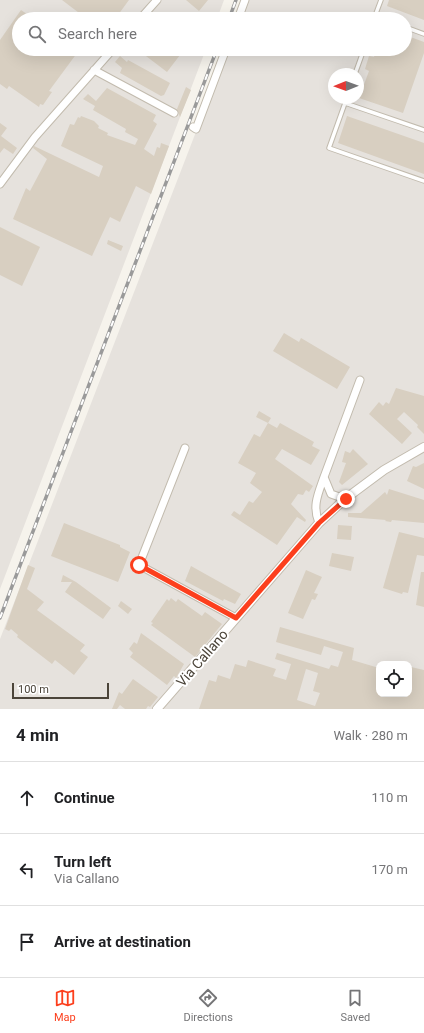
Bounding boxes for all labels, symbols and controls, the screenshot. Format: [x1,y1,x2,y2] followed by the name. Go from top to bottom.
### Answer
[12,12,412,56] search box
[26,23,48,45] icon: search
[58,25,137,43] text: Search here
[328,68,364,104] north arrow
[337,490,355,508] route end
[130,556,148,574] route start
[173,626,231,690] street label: Via Callano
[376,661,412,697] map controls
[376,661,412,697] button: locate
[12,681,109,700] scale bar
[18,683,49,696] text: 100 m
[16,725,59,745] text: 4 min
[333,728,408,743] text: Walk · 280 m
[16,787,38,809] icon: ahead
[54,789,115,807] text: Continue
[371,790,408,805] text: 110 m
[54,853,111,871] text: Turn left
[16,859,38,881] icon: left
[371,862,408,877] text: 170 m
[54,871,119,886] text: Via Callano
[16,931,38,953] icon: arrive
[54,933,191,951] text: Arrive at destination
[54,987,76,1024] tab: Map
[183,987,233,1024] tab: Directions
[340,987,370,1024] tab: Saved

